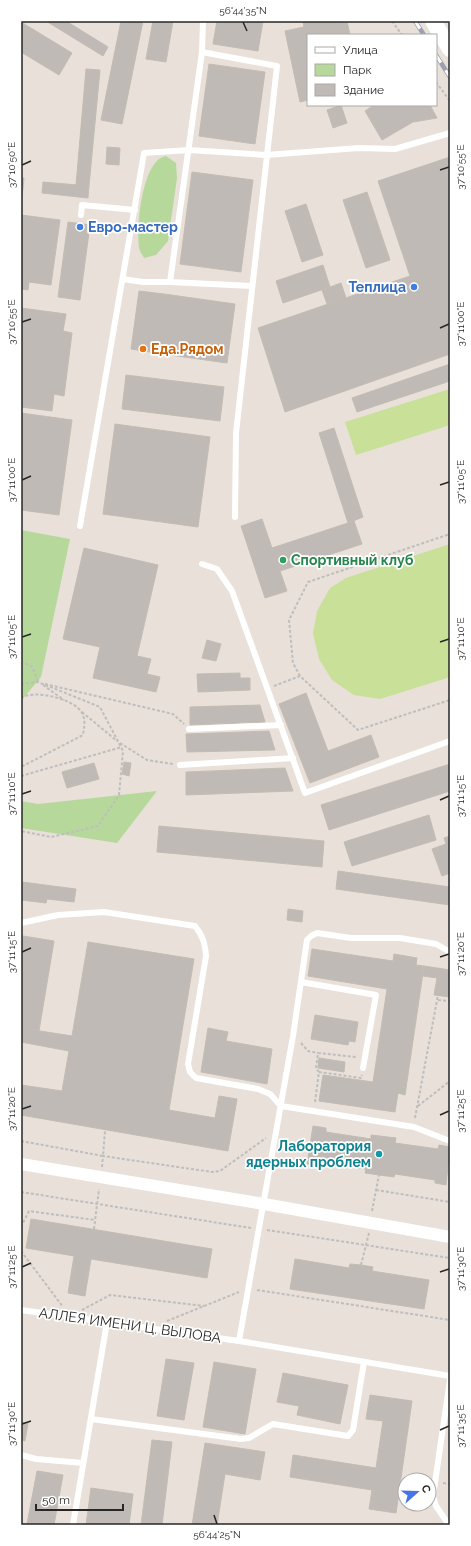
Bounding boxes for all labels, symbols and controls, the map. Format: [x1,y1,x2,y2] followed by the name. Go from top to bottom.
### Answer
[219,5,267,16] text: 56°44'35"N
[307,34,437,106] legend
[343,43,378,57] text: Улица
[343,63,372,77] text: Парк
[343,83,384,97] text: Здание
[6,142,17,188] text: 37°10'50"E
[455,144,466,190] text: 37°10'55"E
[88,219,178,235] place label: Евро-мастер
[75,222,85,232] marker: Евро-мастер
[349,279,406,295] place label: Теплица
[409,282,419,292] marker: Теплица
[6,299,17,345] text: 37°10'55"E
[455,302,466,346] text: 37°11'00"E
[151,341,223,357] place label: Еда.Рядом
[138,344,148,354] marker: Еда.Рядом
[6,458,17,502] text: 37°11'00"E
[455,460,466,504] text: 37°11'05"E
[291,552,414,568] place label: Спортивный клуб
[278,555,288,565] marker: Спортивный клуб
[6,615,17,659] text: 37°11'05"E
[455,618,466,660] text: 37°11'10"E
[6,773,17,815] text: 37°11'10"E
[455,775,466,817] text: 37°11'15"E
[6,931,17,973] text: 37°11'15"E
[455,932,466,976] text: 37°11'20"E
[6,1087,17,1131] text: 37°11'20"E
[455,1089,466,1133] text: 37°11'25"E
[246,1138,371,1170] place label: Лаборатория ядерных проблем
[374,1149,384,1159] marker: Лаборатория ядерных проблем
[6,1245,17,1289] text: 37°11'25"E
[455,1247,466,1291] text: 37°11'30"E
[38,1304,223,1346] street label: АЛЛЕЯ ИМЕНИ Ц. ВЫЛОВА
[6,1402,17,1446] text: 37°11'30"E
[455,1404,466,1448] text: 37°11'35"E
[397,1472,437,1512] north arrow
[419,1483,433,1495] text: С
[36,1486,123,1512] scale bar
[42,1493,70,1507] text: 50 m
[193,1529,241,1540] text: 56°44'25"N

